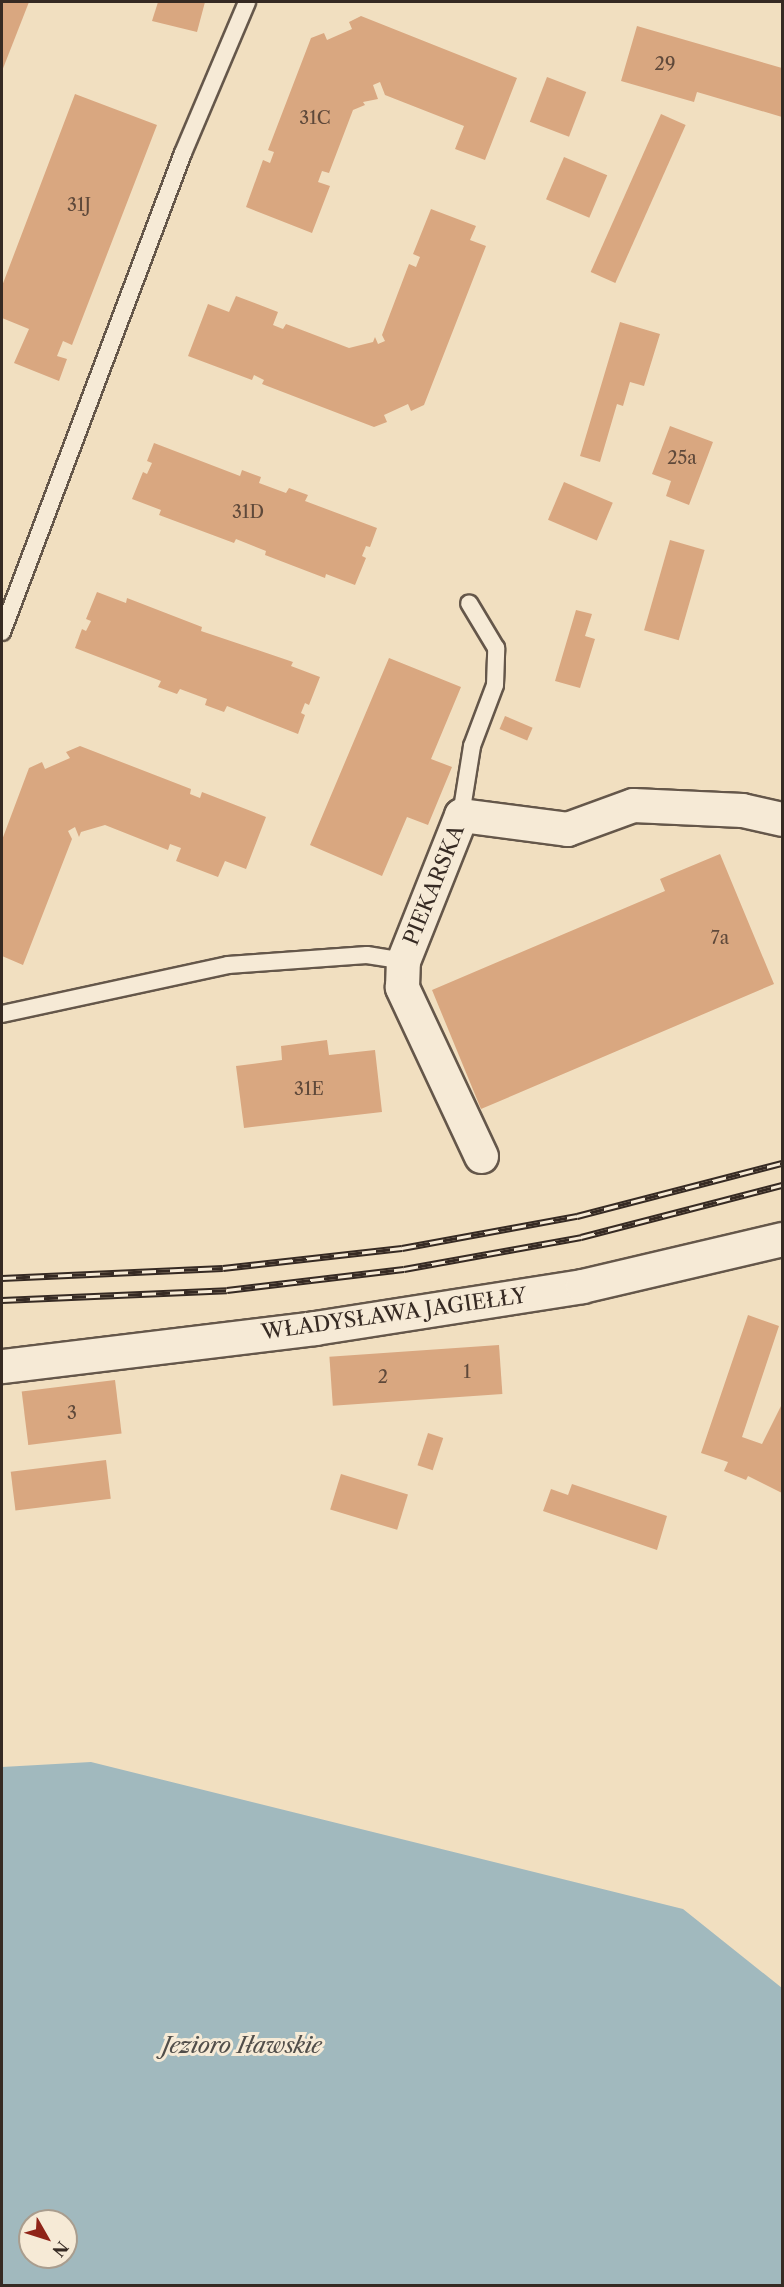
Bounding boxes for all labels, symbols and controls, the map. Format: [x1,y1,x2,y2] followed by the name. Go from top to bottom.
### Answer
[655,53,675,75] house number: 29
[299,107,331,129] house number: 31C
[67,194,91,216] house number: 31J
[667,447,697,469] house number: 25a
[232,501,264,523] house number: 31D
[398,821,470,949] street label: PIEKARSKA
[711,927,729,949] house number: 7a
[294,1078,324,1100] house number: 31E
[259,1283,529,1345] street label: WŁADYSŁAWA JAGIEŁŁY
[463,1361,471,1383] house number: 1
[378,1366,388,1388] house number: 2
[67,1402,77,1424] house number: 3
[162,2033,322,2059] water label: Jezioro Iławskie
[18,2209,78,2269] north arrow
[48,2237,73,2261] text: N

